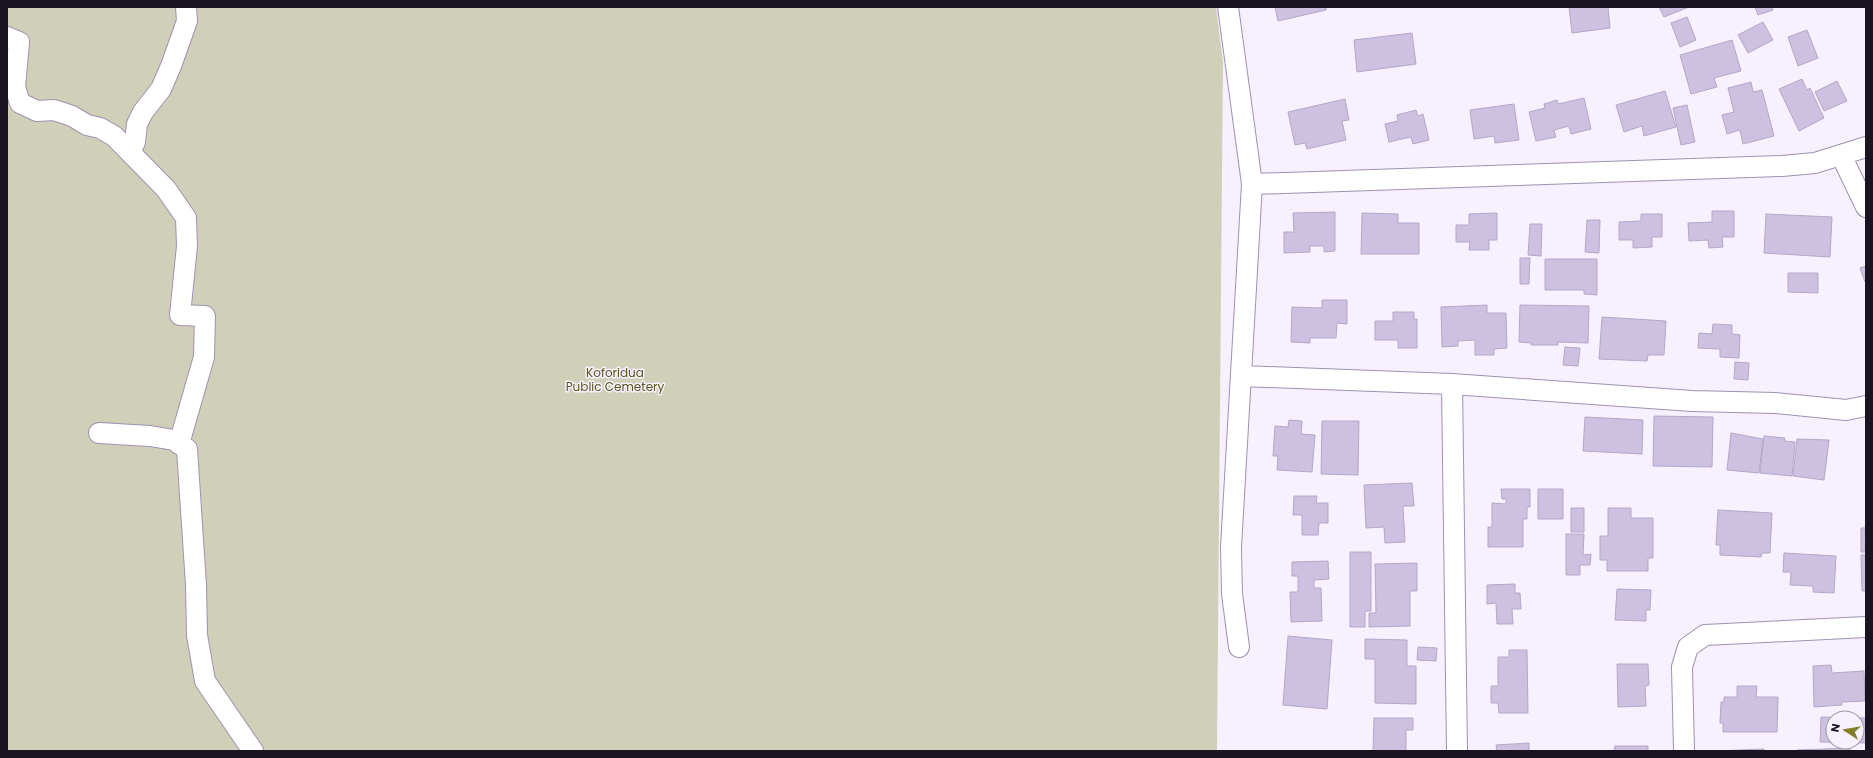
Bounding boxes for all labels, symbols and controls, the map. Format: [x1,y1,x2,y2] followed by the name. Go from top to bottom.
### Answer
[566,364,665,395] park label: Koforidua Public Cemetery
[1825,710,1865,750] north arrow
[1827,722,1844,734] text: N

